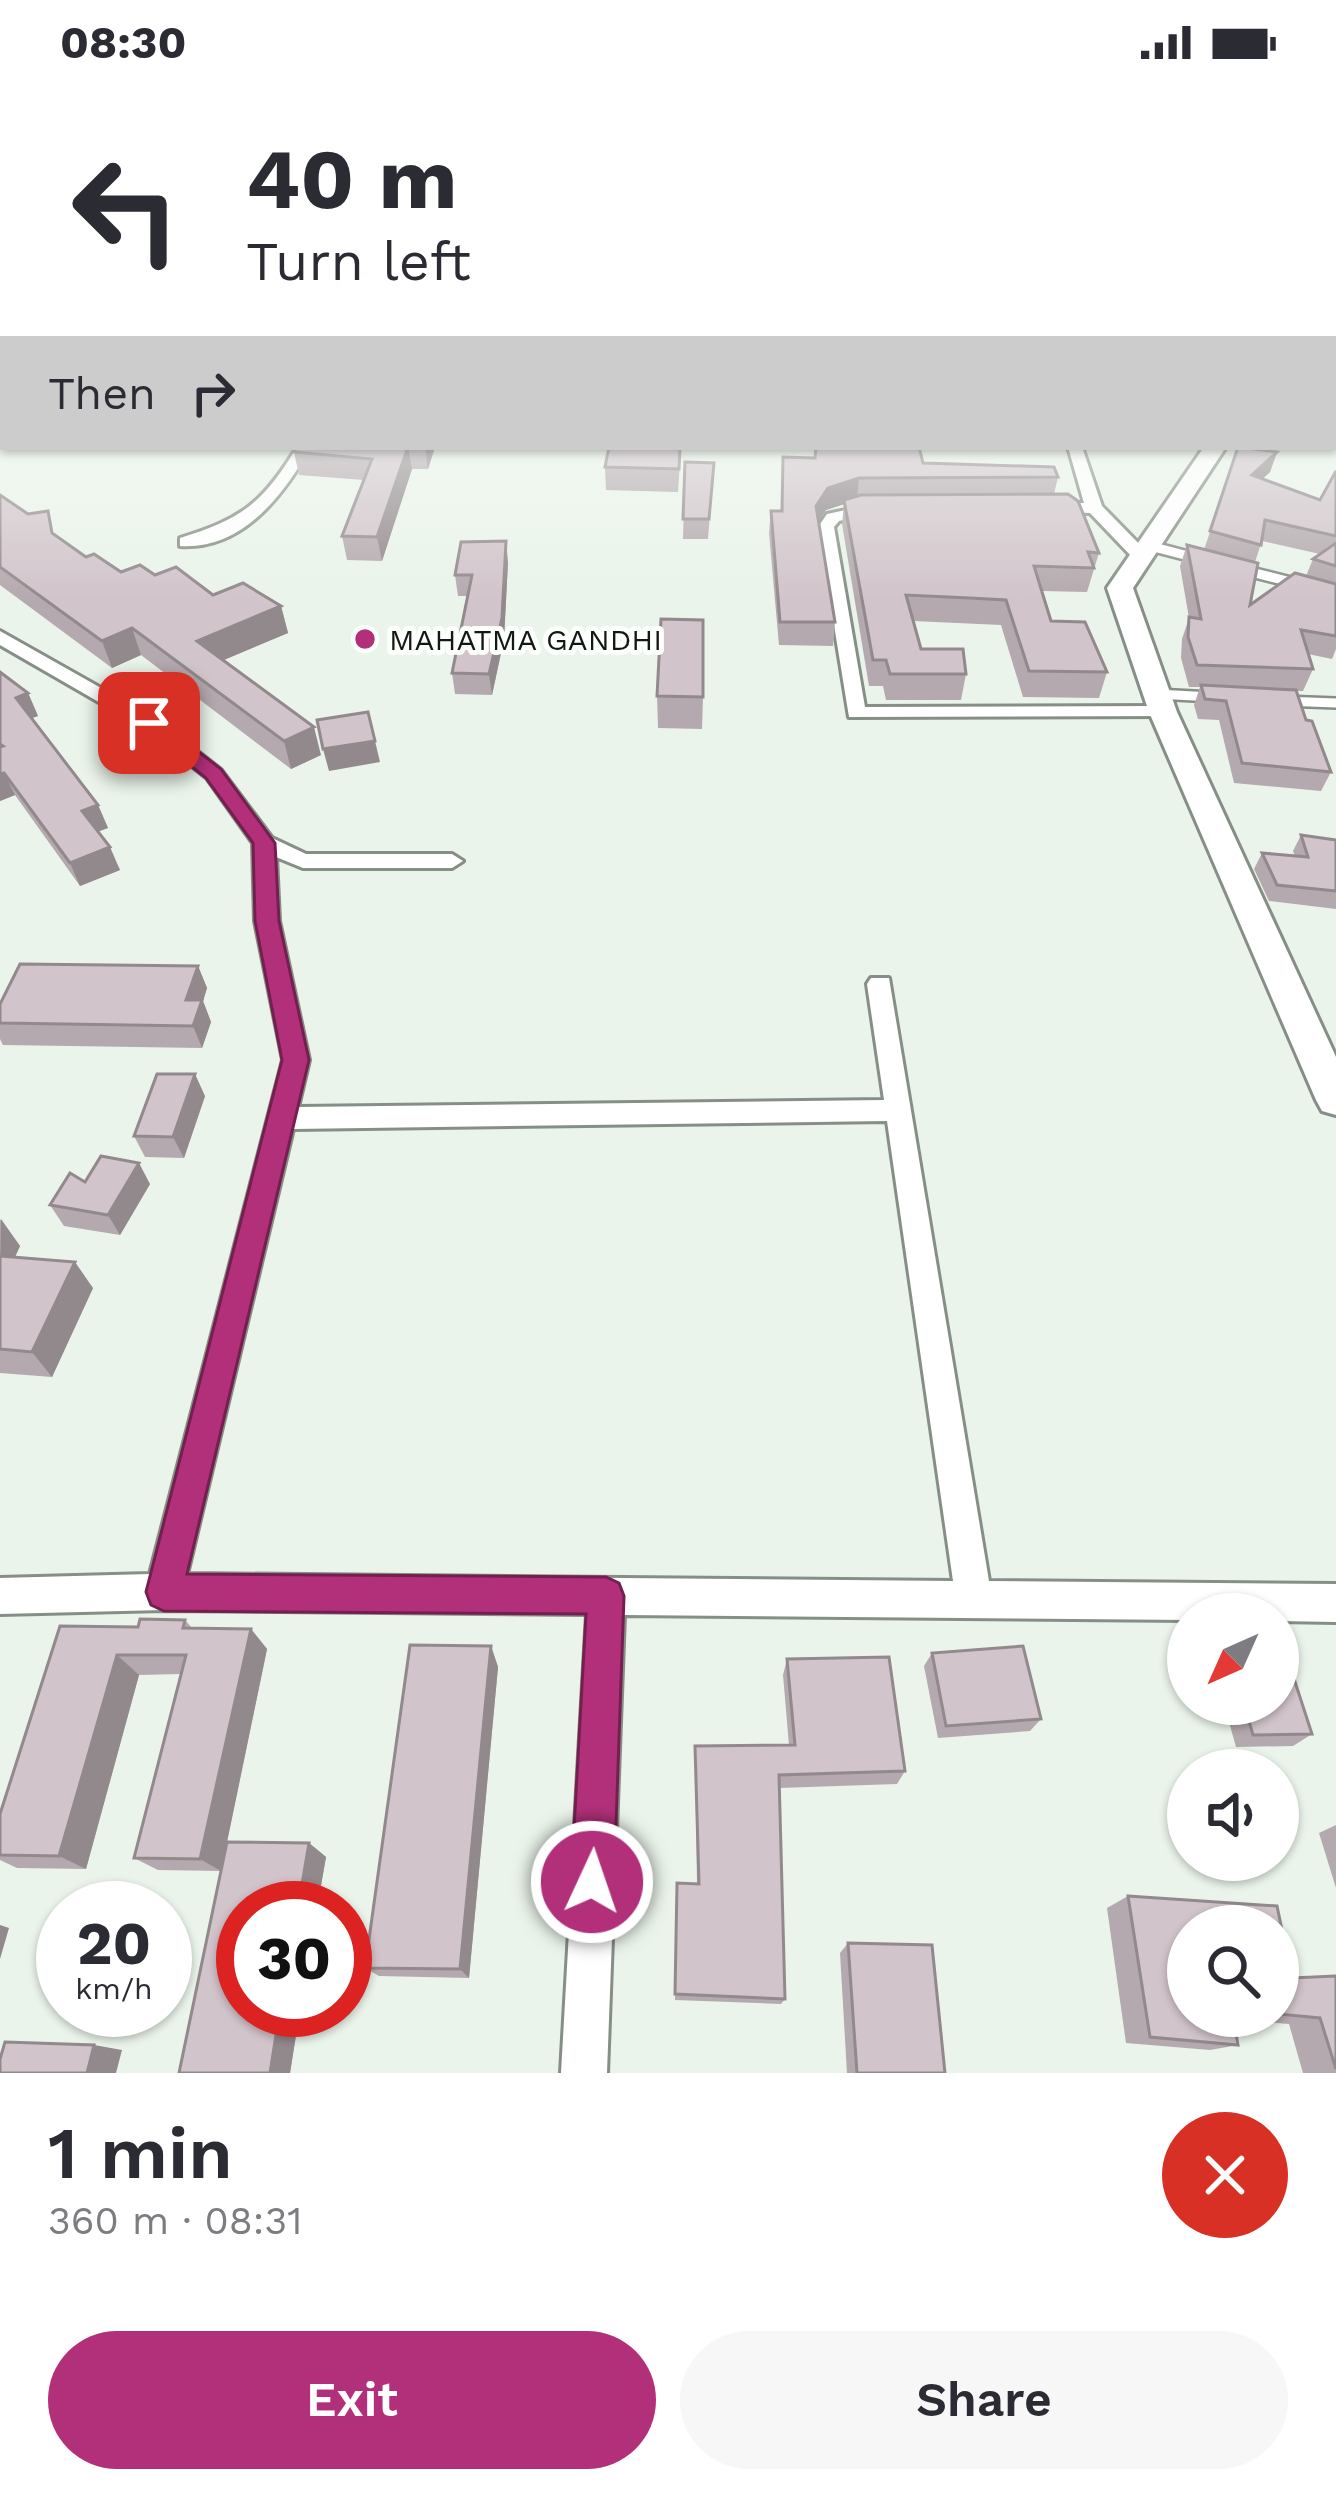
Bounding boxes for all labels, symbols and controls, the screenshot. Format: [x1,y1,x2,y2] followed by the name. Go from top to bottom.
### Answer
[60,16,186,69] text: 08:30
[246,130,457,228] text: 40 m
[48,132,204,288] icon: left
[246,230,471,293] text: Turn left
[180,360,246,426] icon: right
[48,367,156,420] text: Then
[389,622,662,657] place label: MAHATMA GANDHI
[352,626,378,652] marker: MAHATMA GANDHI
[98,672,200,774] pin
[116,690,182,756] icon: arrive
[1167,1593,1299,1725] north arrow
[1167,1593,1299,2037] map controls
[1167,1749,1299,1881] button: sound
[529,1819,655,1945] position arrow
[216,1881,372,2037] speed limit sign: 30
[1167,1905,1299,2037] button: search
[77,1908,151,1979] text: 20
[75,1971,153,2006] text: km/h
[48,2111,233,2195] text: 1 min
[1162,2112,1288,2238] button: close
[48,2198,302,2243] text: 360 m · 08:31
[48,2331,656,2469] button: Exit
[680,2331,1288,2469] button: Share

